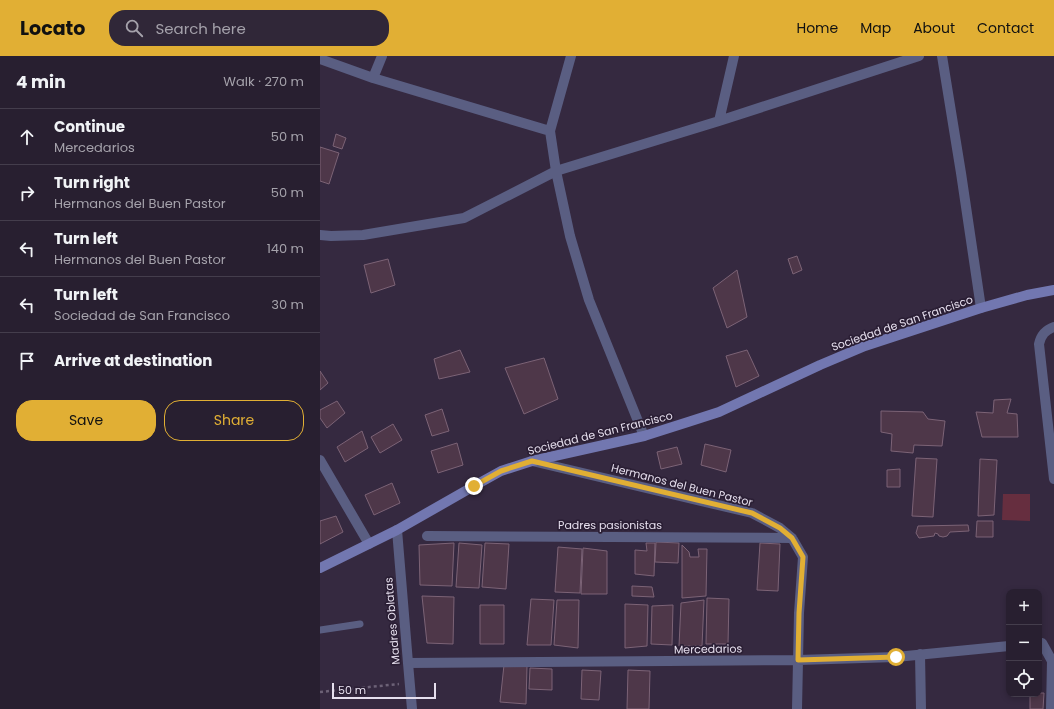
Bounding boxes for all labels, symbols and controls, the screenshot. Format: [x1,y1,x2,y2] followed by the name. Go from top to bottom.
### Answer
[109,10,389,46] search box
[20,15,85,42] text: Locato
[123,17,145,39] icon: search
[155,18,246,39] text: Search here
[796,18,838,38] text: Home
[860,18,891,38] text: Map
[913,18,955,38] text: About
[977,18,1034,38] text: Contact
[16,70,66,94] text: 4 min
[223,72,304,91] text: Walk · 270 m
[54,116,125,137] text: Continue
[16,126,38,148] icon: ahead
[271,127,304,146] text: 50 m
[54,138,135,157] text: Mercedarios
[54,172,130,193] text: Turn right
[16,182,38,204] icon: right
[271,183,304,202] text: 50 m
[54,194,226,213] text: Hermanos del Buen Pastor
[54,228,118,249] text: Turn left
[16,238,38,260] icon: left
[267,239,304,258] text: 140 m
[54,250,226,269] text: Hermanos del Buen Pastor
[54,284,118,305] text: Turn left
[829,291,975,355] street label: Sociedad de San Francisco
[16,294,38,316] icon: left
[271,295,304,314] text: 30 m
[54,306,230,325] text: Sociedad de San Francisco
[16,350,38,372] icon: arrive
[54,350,212,371] text: Arrive at destination
[16,400,156,441] button: Save
[164,400,304,441] button: Share
[526,407,674,459] street label: Sociedad de San Francisco
[610,460,754,510] street label: Hermanos del Buen Pastor
[465,477,483,495] route end
[558,517,662,533] street label: Padres pasionistas
[380,577,404,665] street label: Madres Oblatas
[1006,589,1042,697] map controls
[1006,589,1042,625] button: +
[1006,625,1042,661] button: −
[674,640,743,658] street label: Mercedarios
[887,648,905,666] route start
[1006,661,1042,697] button: locate
[332,681,436,700] scale bar
[338,682,366,698] text: 50 m

